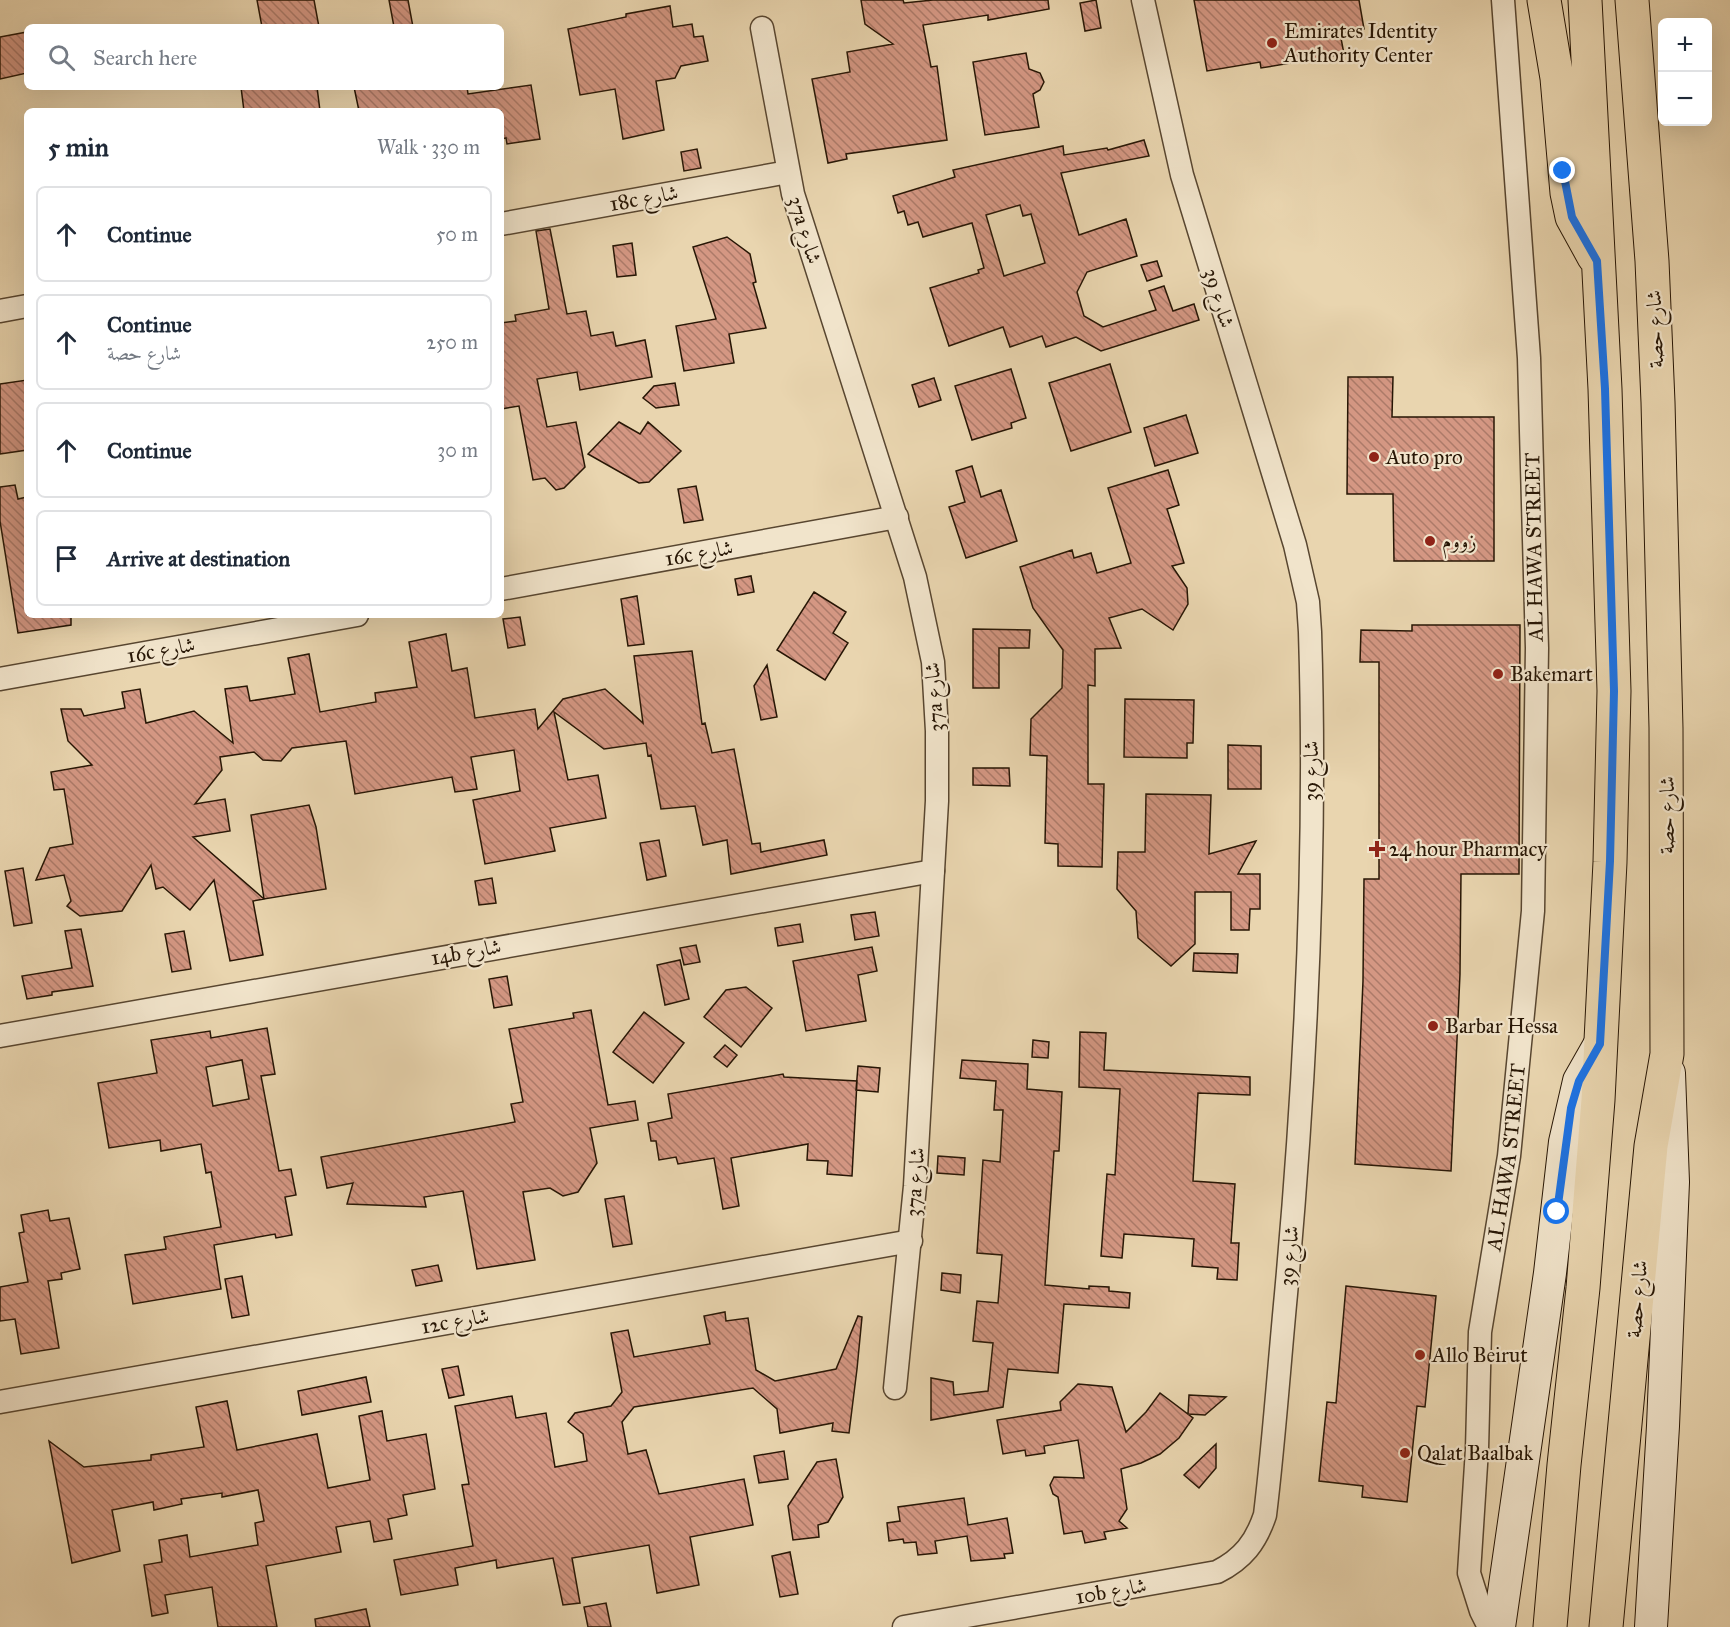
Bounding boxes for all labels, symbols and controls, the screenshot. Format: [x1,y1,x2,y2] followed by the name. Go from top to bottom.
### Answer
[1283,18,1438,68] place label: Emirates Identity Authority Center
[1658,18,1712,126] map controls
[1658,18,1712,72] button: +
[24,24,504,90] search box
[1265,36,1279,50] marker: Emirates Identity Authority Center
[45,41,78,74] icon: search
[93,44,197,71] text: Search here
[1658,72,1712,126] button: −
[48,131,109,163] text: 5 min
[377,135,480,159] text: Walk · 330 m
[1549,157,1575,183] route end
[608,179,681,222] street label: 18c شارع
[778,193,828,268] street label: 37a شارع
[50,218,83,251] icon: ahead
[107,221,192,248] text: Continue
[436,222,478,246] text: 50 m
[1193,265,1240,332] street label: شارع 39
[1641,289,1674,368] street label: شارع حصة
[107,311,192,338] text: Continue
[50,326,83,359] icon: ahead
[426,330,478,354] text: 250 m
[107,341,181,365] text: شارع حصة
[50,434,83,467] icon: ahead
[107,437,192,464] text: Continue
[437,438,478,462] text: 30 m
[1385,444,1463,470] place label: Auto pro
[1367,450,1381,464] marker: Auto pro
[1519,452,1549,643] street label: AL HAWA STREET
[1442,528,1477,559] place label: زووم
[663,534,736,577] street label: 16c شارع
[1423,534,1437,548] marker: زووم
[50,542,83,575] icon: arrive
[107,545,290,572] text: Arrive at destination
[125,631,198,674] street label: 16c شارع
[919,661,954,733] street label: 37a شارع
[1510,661,1593,687] place label: Bakemart
[1491,667,1505,681] marker: Bakemart
[1298,741,1329,801] street label: شارع 39
[1654,776,1685,854] street label: شارع حصة
[1389,836,1548,862] place label: 24 hour Pharmacy
[1370,842,1384,856] marker: 24 hour Pharmacy
[429,933,504,976] street label: 14b شارع
[1445,1013,1558,1039] place label: Barbar Hessa
[1426,1019,1440,1033] marker: Barbar Hessa
[1480,1062,1531,1254] street label: AL HAWA STREET
[900,1146,935,1218] street label: 37a شارع
[1543,1198,1569,1224] route start
[1273,1225,1310,1288] street label: شارع 39
[1621,1259,1658,1339] street label: شارع حصة
[419,1302,492,1345] street label: 12c شارع
[1431,1342,1528,1368] place label: Allo Beirut
[1413,1348,1427,1362] marker: Allo Beirut
[1417,1440,1534,1466] place label: Qalat Baalbak
[1398,1446,1412,1460] marker: Qalat Baalbak
[1073,1572,1149,1615] street label: 10b شارع

